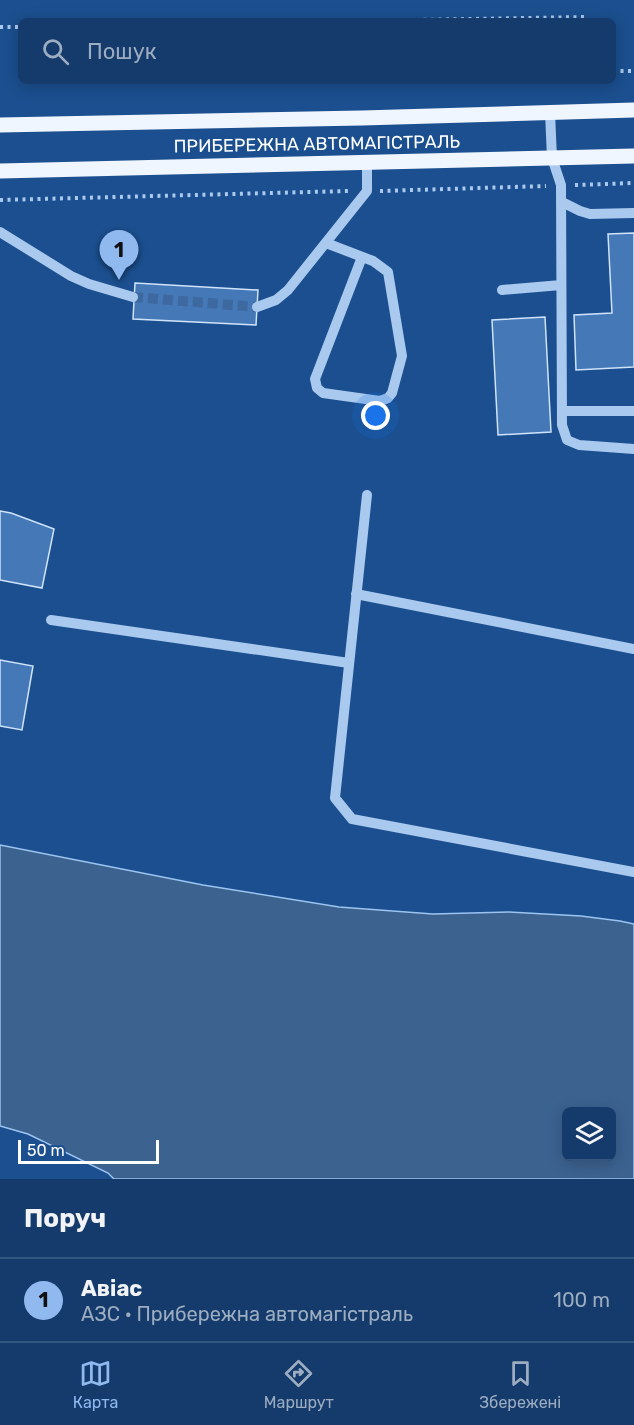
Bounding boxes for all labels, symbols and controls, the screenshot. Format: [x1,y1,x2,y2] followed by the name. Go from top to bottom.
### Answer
[18,18,616,84] search box
[39,35,72,68] icon: search
[87,38,157,65] text: Пошук
[173,130,461,158] street label: ПРИБЕРЕЖНА АВТОМАГІСТРАЛЬ
[100,230,138,280] pin: 1
[361,401,390,430] your location
[562,1107,616,1161] map controls
[562,1107,616,1161] button: layers
[18,1137,159,1164] scale bar
[27,1141,65,1160] text: 50 m
[24,1203,106,1234] text: Поруч
[81,1275,142,1302] text: Авіас
[39,1288,48,1312] text: 1
[553,1288,610,1312] text: 100 m
[81,1302,413,1326] text: АЗС · Прибережна автомагістраль
[73,1357,118,1412] tab: Карта
[264,1357,334,1412] tab: Маршрут
[479,1357,561,1412] tab: Збережені

